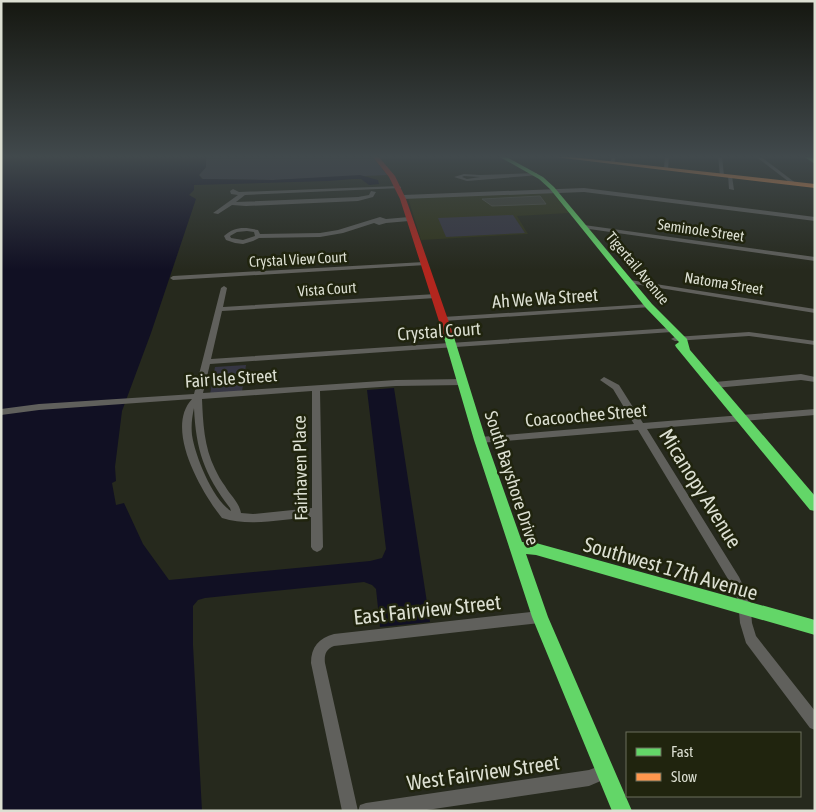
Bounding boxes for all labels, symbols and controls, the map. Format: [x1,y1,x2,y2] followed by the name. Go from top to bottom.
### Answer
[657,216,745,244] street label: Seminole Street
[603,228,673,308] street label: Tigertail Avenue
[249,248,347,270] street label: Crystal View Court
[683,268,765,298] street label: Natoma Street
[297,278,357,300] street label: Vista Court
[491,284,599,312] street label: Ah We Wa Street
[397,318,481,344] street label: Crystal Court
[184,364,278,392] street label: Fair Isle Street
[524,399,648,431] street label: Coacoochee Street
[480,408,544,548] street label: South Bayshore Drive
[289,415,311,521] street label: Fairhaven Place
[655,424,747,552] street label: Micanopy Avenue
[581,532,761,604] street label: Southwest 17th Avenue
[352,589,502,629] street label: East Fairview Street
[626,732,801,797] legend
[671,743,693,760] text: Fast
[405,749,561,795] street label: West Fairview Street
[671,768,697,785] text: Slow

